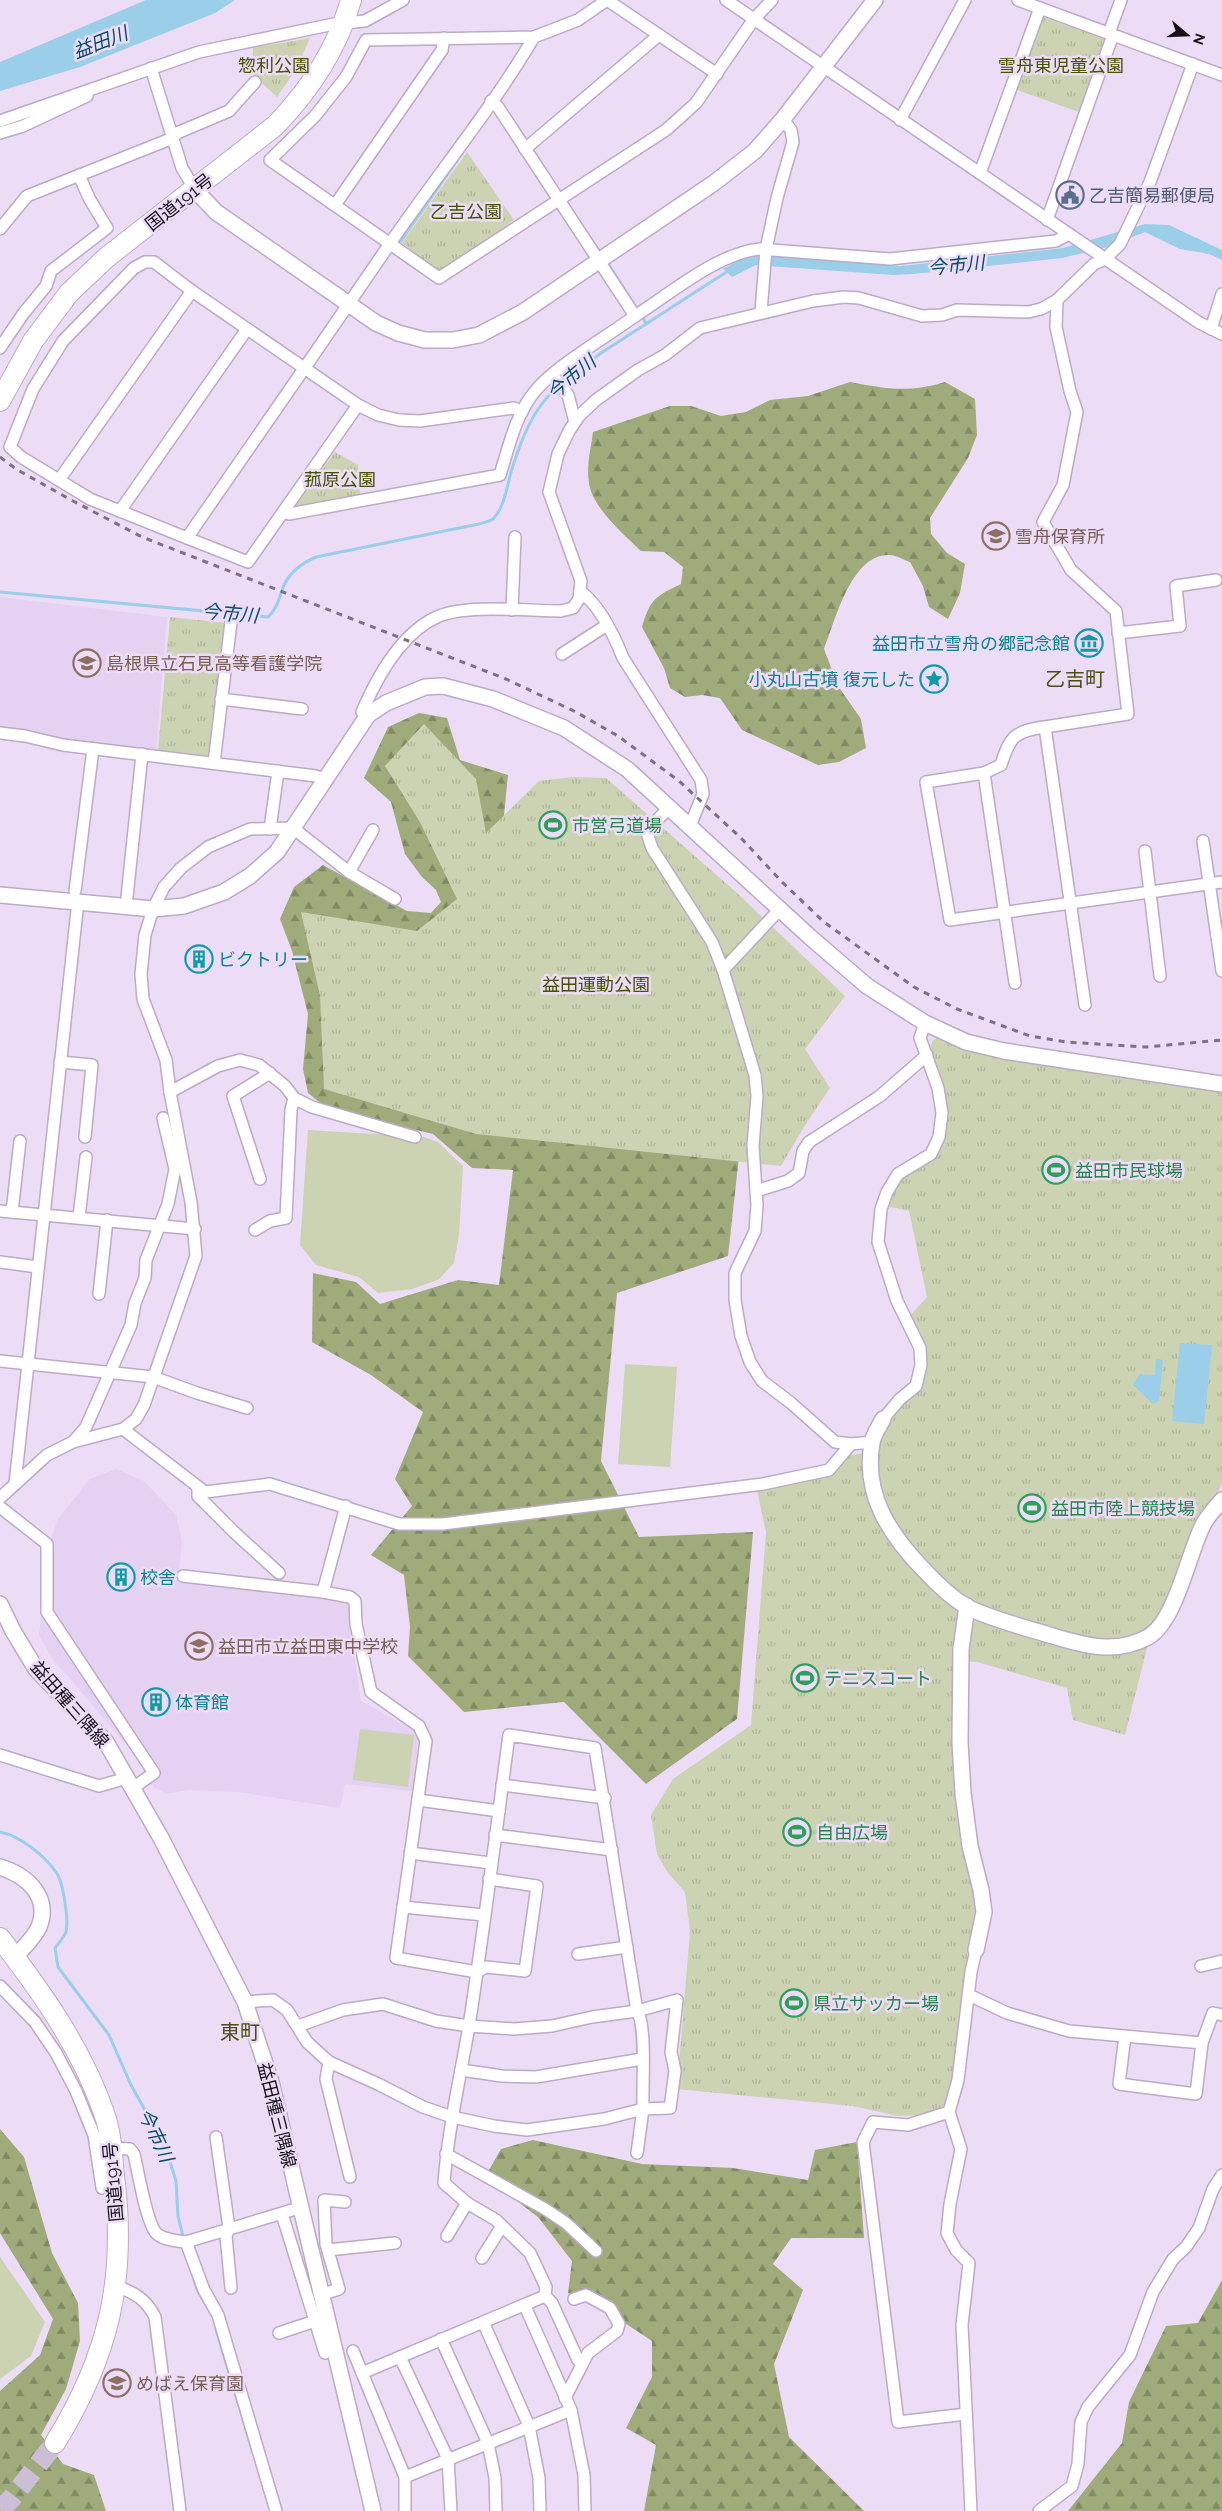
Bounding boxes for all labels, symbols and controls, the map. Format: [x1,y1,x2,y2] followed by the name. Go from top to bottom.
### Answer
[1162,10,1212,60] north arrow
[69,21,132,62] water label: 益田川
[1190,32,1209,47] text: N
[238,55,310,76] park label: 惣利公園
[998,55,1124,76] park label: 雪舟東児童公園
[141,169,217,235] street label: 国道191号
[1055,180,1085,210] public building icon: 乙吉簡易郵便局
[1089,185,1215,206] place label: 乙吉簡易郵便局
[430,201,502,222] park label: 乙吉公園
[926,251,987,279] water label: 今市川
[542,349,601,404] water label: 今市川
[304,469,376,490] park label: 菰原公園
[981,521,1011,551] school or university icon: 雪舟保育所
[1015,526,1105,547] place label: 雪舟保育所
[201,600,261,627] water label: 今市川
[1074,628,1104,658] museum icon: 益田市立雪舟の郷記念館
[872,633,1070,654] place label: 益田市立雪舟の郷記念館
[72,648,102,678] school or university icon: 島根県立石見高等看護学院
[106,653,322,674] place label: 島根県立石見高等看護学院
[919,664,949,694] place icon: 小丸山古墳 復元した
[1045,667,1105,691] district label: 乙吉町
[748,669,915,690] place label: 小丸山古墳 復元した
[538,810,568,840] sports icon: 市営弓道場
[572,815,662,836] place label: 市営弓道場
[184,944,214,974] building icon: ビクトリー
[218,949,308,970] place label: ビクトリー
[542,974,650,995] park label: 益田運動公園
[1041,1155,1071,1185] sports icon: 益田市民球場
[1075,1160,1183,1181] place label: 益田市民球場
[1017,1493,1047,1523] sports icon: 益田市陸上競技場
[1051,1498,1195,1519] place label: 益田市陸上競技場
[106,1562,136,1592] building icon: 校舎
[140,1567,176,1588] place label: 校舎
[184,1631,214,1661] school or university icon: 益田市立益田東中学校
[218,1636,398,1657] place label: 益田市立益田東中学校
[27,1656,113,1752] street label: 益田種三隅線
[790,1663,820,1693] sports icon: テニスコート
[824,1668,932,1689] place label: テニスコート
[141,1687,171,1717] building icon: 体育館
[175,1692,229,1713] place label: 体育館
[782,1817,812,1847] sports icon: 自由広場
[816,1822,888,1843] place label: 自由広場
[779,1988,809,2018] sports icon: 県立サッカー場
[813,1993,939,2014] place label: 県立サッカー場
[220,2020,260,2044] district label: 東町
[254,2060,300,2170] street label: 益田種三隅線
[134,2105,179,2167] water label: 今市川
[99,2141,127,2223] street label: 国道191号
[102,2368,132,2398] school or university icon: めばえ保育園
[136,2373,244,2394] place label: めばえ保育園

